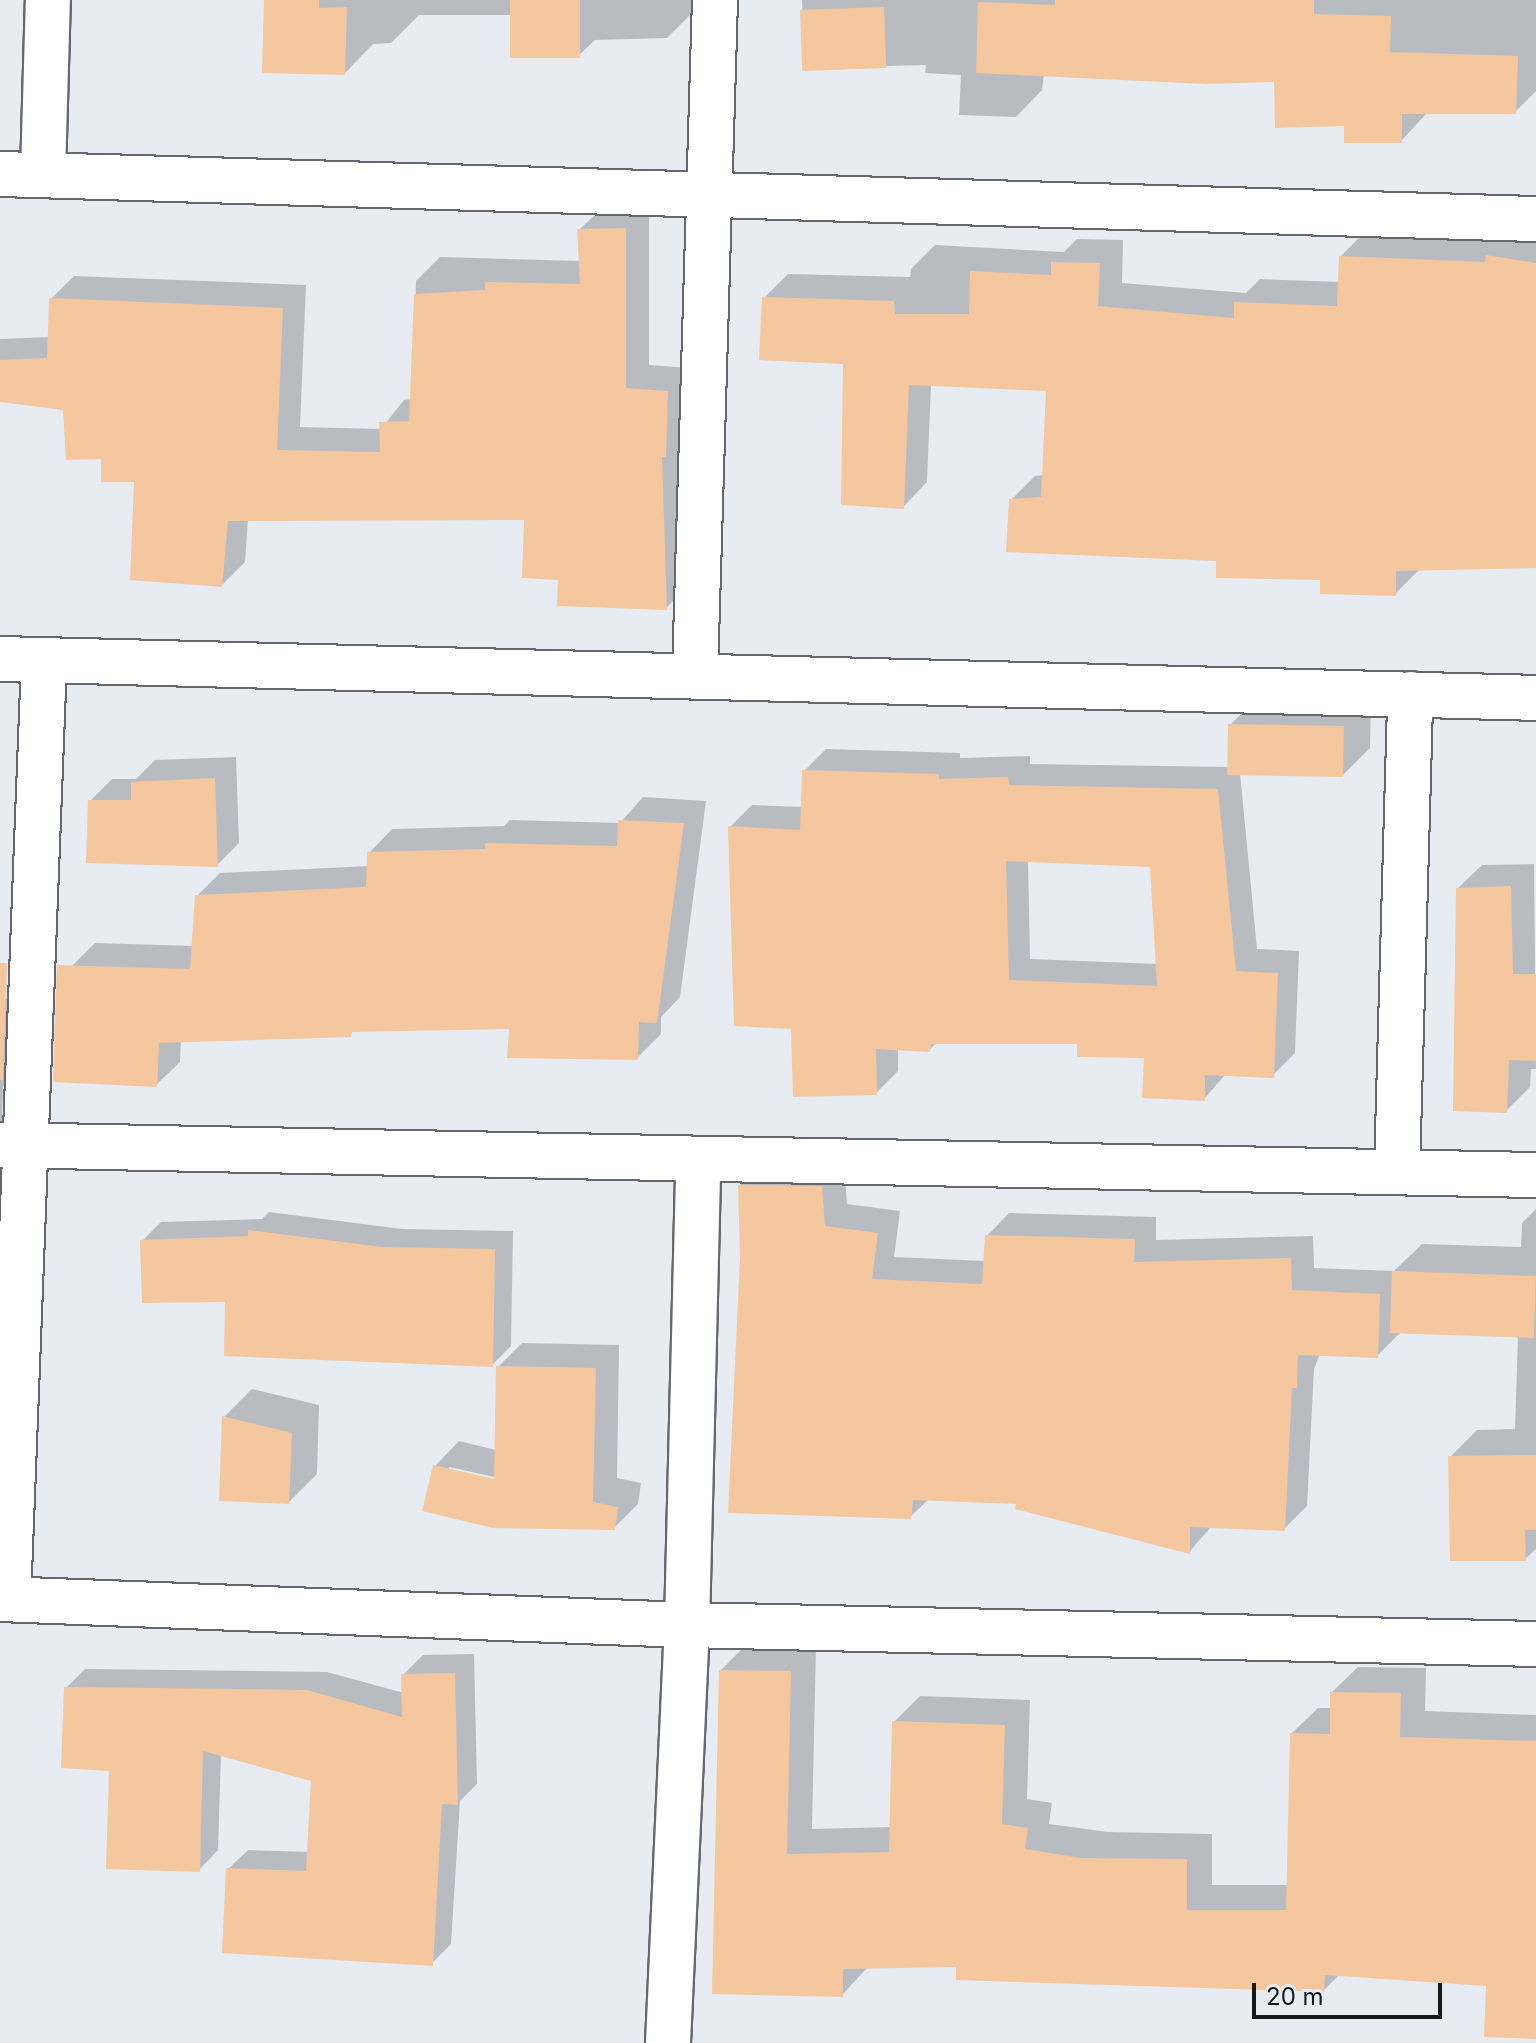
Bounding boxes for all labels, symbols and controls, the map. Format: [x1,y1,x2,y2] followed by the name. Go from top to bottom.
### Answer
[1256,1967,1446,2017] scale bar
[1266,1982,1324,2011] text: 20 m

